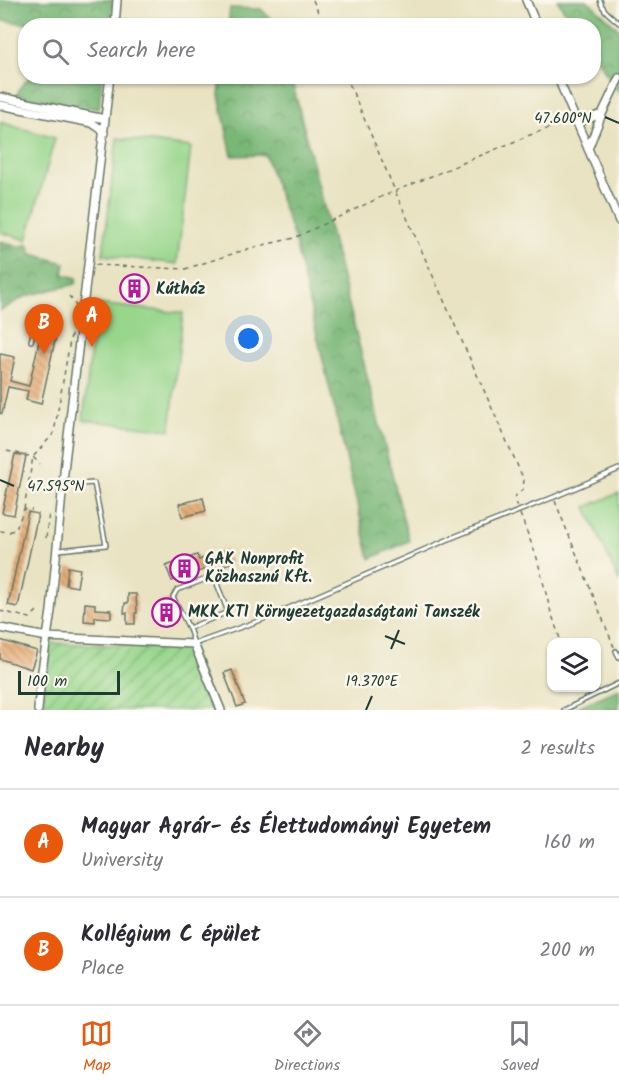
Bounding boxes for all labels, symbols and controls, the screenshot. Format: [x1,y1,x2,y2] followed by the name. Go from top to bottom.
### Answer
[18,18,601,84] search box
[87,34,195,69] text: Search here
[39,35,72,68] icon: search
[534,107,592,131] text: 47.600°N
[119,273,151,305] building icon: Kútház
[156,277,206,302] place label: Kútház
[72,298,112,347] pin: A
[24,304,63,354] pin: B
[234,324,263,353] your location
[27,475,85,499] text: 47.595°N
[205,547,312,590] place label: GAK Nonprofit Közhasznú Kft.
[168,552,200,584] building icon: GAK Nonprofit Közhasznú Kft.
[151,596,183,628] building icon: MKK KTI Környezetgazdaságtani Tanszék
[188,600,481,625] place label: MKK KTI Környezetgazdaságtani Tanszék
[547,638,601,692] map controls
[547,638,601,692] button: layers
[18,668,120,696] scale bar
[27,669,67,694] text: 100 m
[346,670,399,694] text: 19.370°E
[24,728,104,770] text: Nearby
[520,733,595,765] text: 2 results
[81,810,491,845] text: Magyar Agrár- és Élettudományi Egyetem
[37,827,50,859] text: A
[544,827,595,859] text: 160 m
[81,845,163,877] text: University
[81,918,260,953] text: Kollégium C épület
[37,935,50,967] text: B
[539,935,595,967] text: 200 m
[81,953,124,985] text: Place
[80,1017,113,1078] tab: Map
[274,1017,340,1078] tab: Directions
[501,1017,539,1078] tab: Saved

